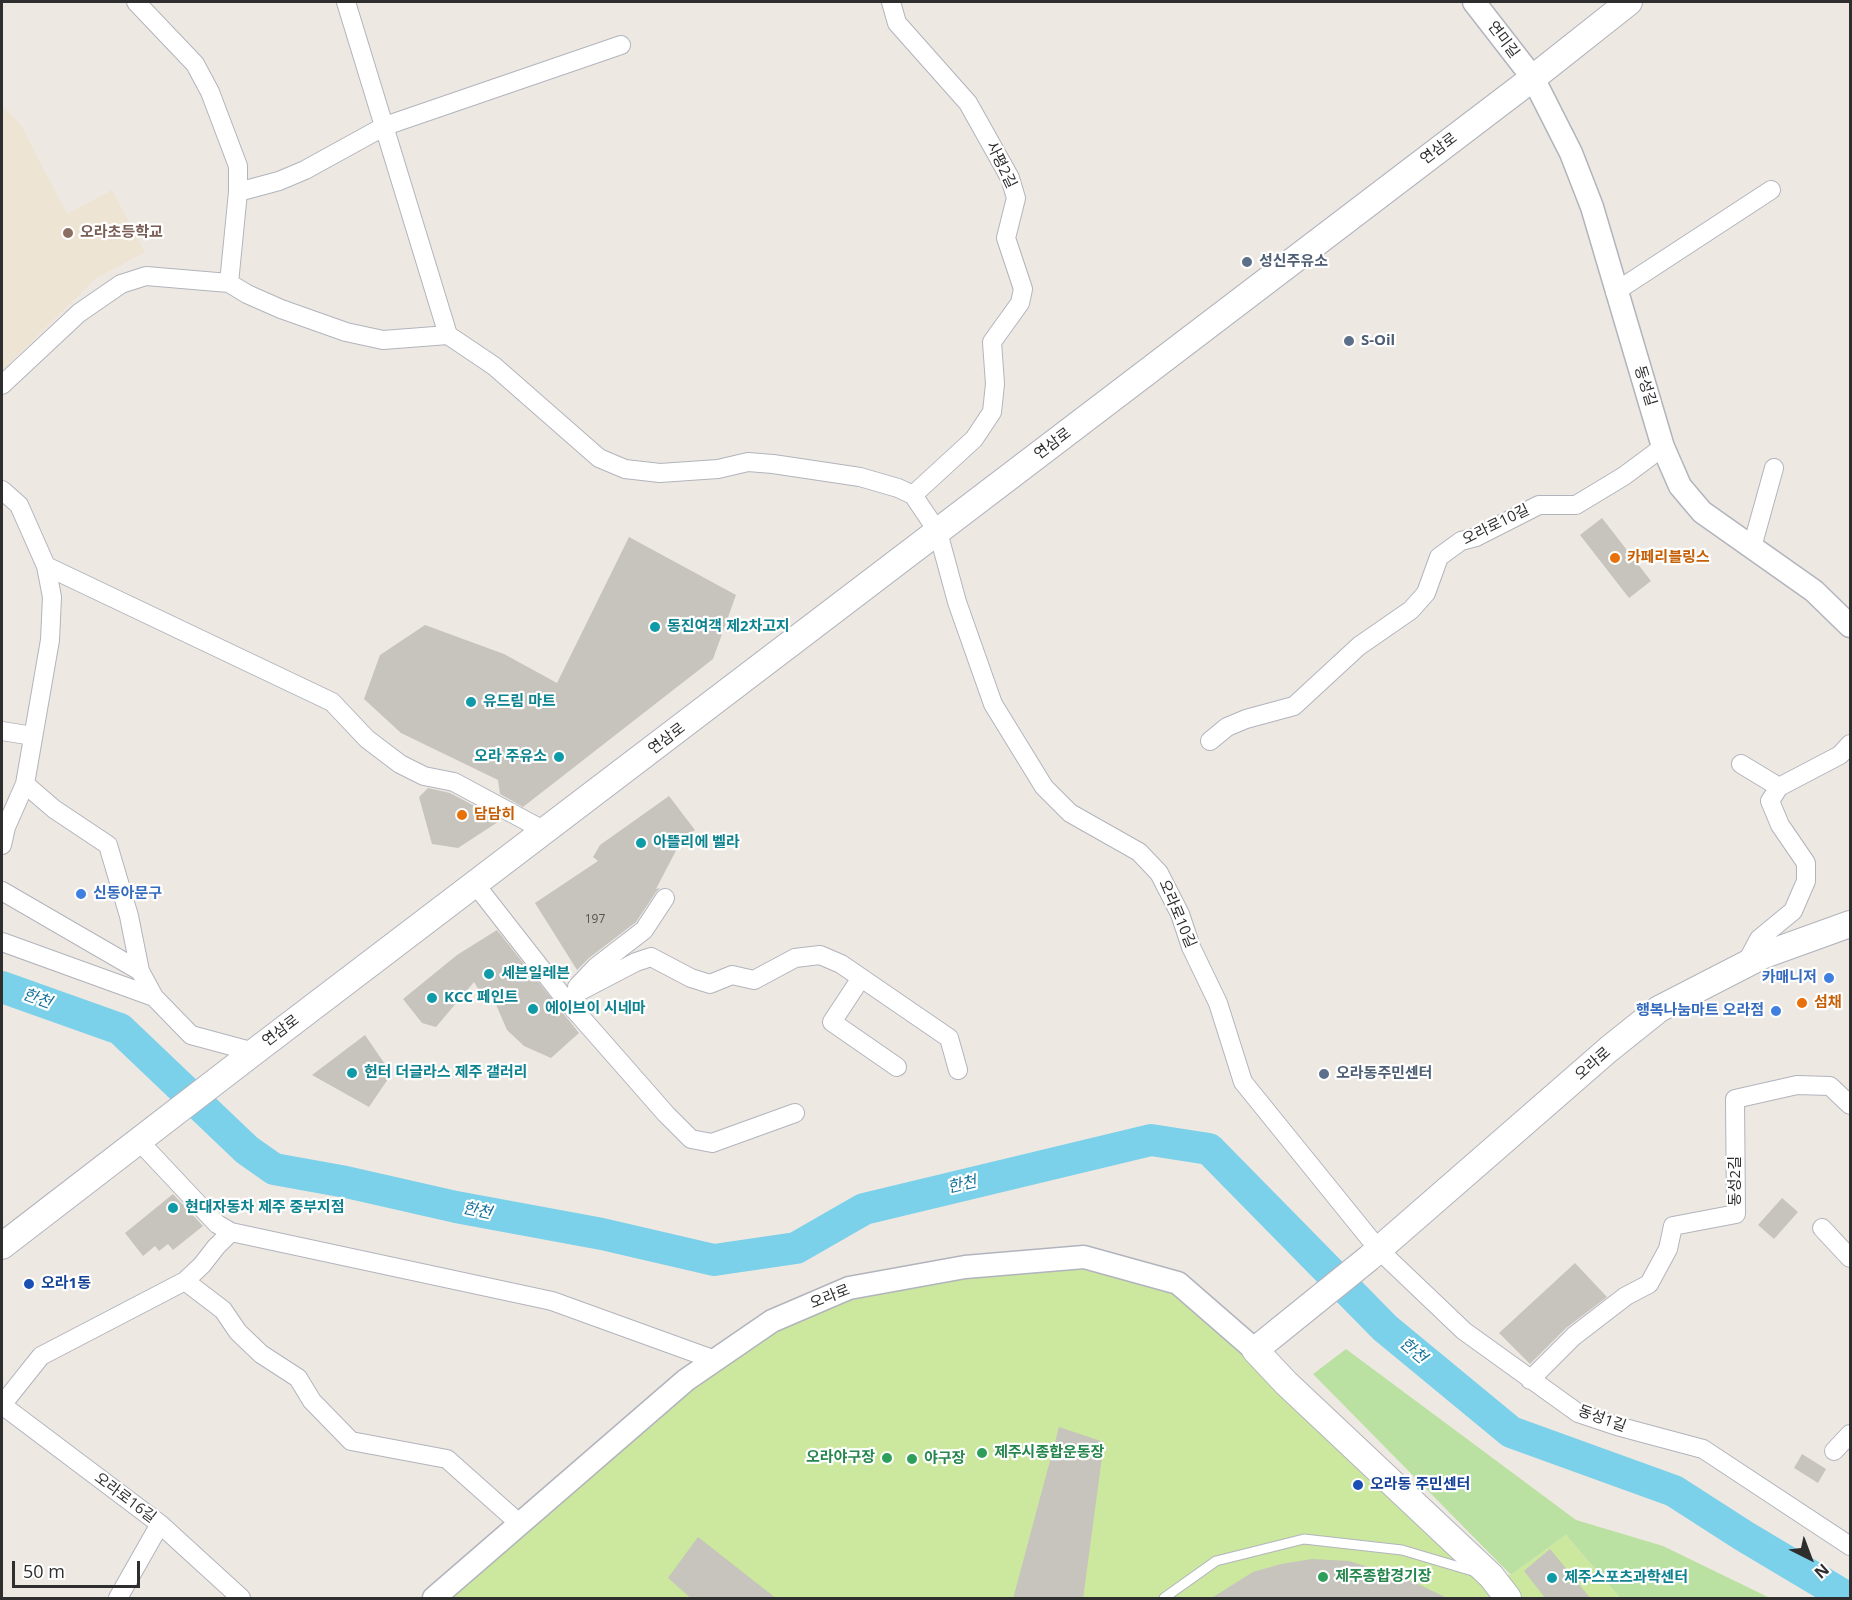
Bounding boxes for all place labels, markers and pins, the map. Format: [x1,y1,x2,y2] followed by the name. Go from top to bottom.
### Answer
[80,224,163,242] place label: 오라초등학교
[61,226,75,240] marker: 오라초등학교
[1259,253,1328,271] place label: 성신주유소
[1240,255,1254,269] marker: 성신주유소
[1361,332,1395,350] place label: S-Oil
[1342,334,1356,348] marker: S-Oil
[1627,549,1710,567] place label: 카페리블링스
[1608,551,1622,565] marker: 카페리블링스
[667,618,790,636] place label: 동진여객 제2차고지
[648,620,662,634] marker: 동진여객 제2차고지
[483,693,556,711] place label: 유드림 마트
[464,695,478,709] marker: 유드림 마트
[474,748,547,766] place label: 오라 주유소
[552,750,566,764] marker: 오라 주유소
[474,806,515,824] place label: 담담히
[455,808,469,822] marker: 담담히
[653,834,740,852] place label: 아뜰리에 벨라
[634,836,648,850] marker: 아뜰리에 벨라
[93,885,162,903] place label: 신동아문구
[74,887,88,901] marker: 신동아문구
[501,965,570,983] place label: 세븐일레븐
[482,967,496,981] marker: 세븐일레븐
[1762,969,1817,987] place label: 카매니저
[1822,971,1836,985] marker: 카매니저
[444,989,518,1007] place label: KCC 페인트
[425,991,439,1005] marker: KCC 페인트
[1814,994,1842,1012] place label: 섬채
[1795,996,1809,1010] marker: 섬채
[545,1000,645,1018] place label: 에이브이 시네마
[526,1002,540,1016] marker: 에이브이 시네마
[1636,1002,1764,1020] place label: 행복나눔마트 오라점
[1769,1004,1783,1018] marker: 행복나눔마트 오라점
[364,1064,527,1082] place label: 헌터 더글라스 제주 갤러리
[1336,1065,1433,1083] place label: 오라동주민센터
[345,1066,359,1080] marker: 헌터 더글라스 제주 갤러리
[1317,1067,1331,1081] marker: 오라동주민센터
[185,1199,345,1217] place label: 현대자동차 제주 중부지점
[166,1201,180,1215] marker: 현대자동차 제주 중부지점
[41,1275,91,1293] place label: 오라1동
[22,1277,36,1291] marker: 오라1동
[994,1444,1104,1462] place label: 제주시종합운동장
[975,1446,989,1460] marker: 제주시종합운동장
[806,1449,875,1467] place label: 오라야구장
[924,1450,965,1468] place label: 야구장
[880,1451,894,1465] marker: 오라야구장
[905,1452,919,1466] marker: 야구장
[1370,1476,1470,1494] place label: 오라동 주민센터
[1351,1478,1365,1492] marker: 오라동 주민센터
[1335,1568,1432,1586] place label: 제주종합경기장
[1564,1569,1688,1587] place label: 제주스포츠과학센터
[1316,1570,1330,1584] marker: 제주종합경기장
[1545,1571,1559,1585] marker: 제주스포츠과학센터

